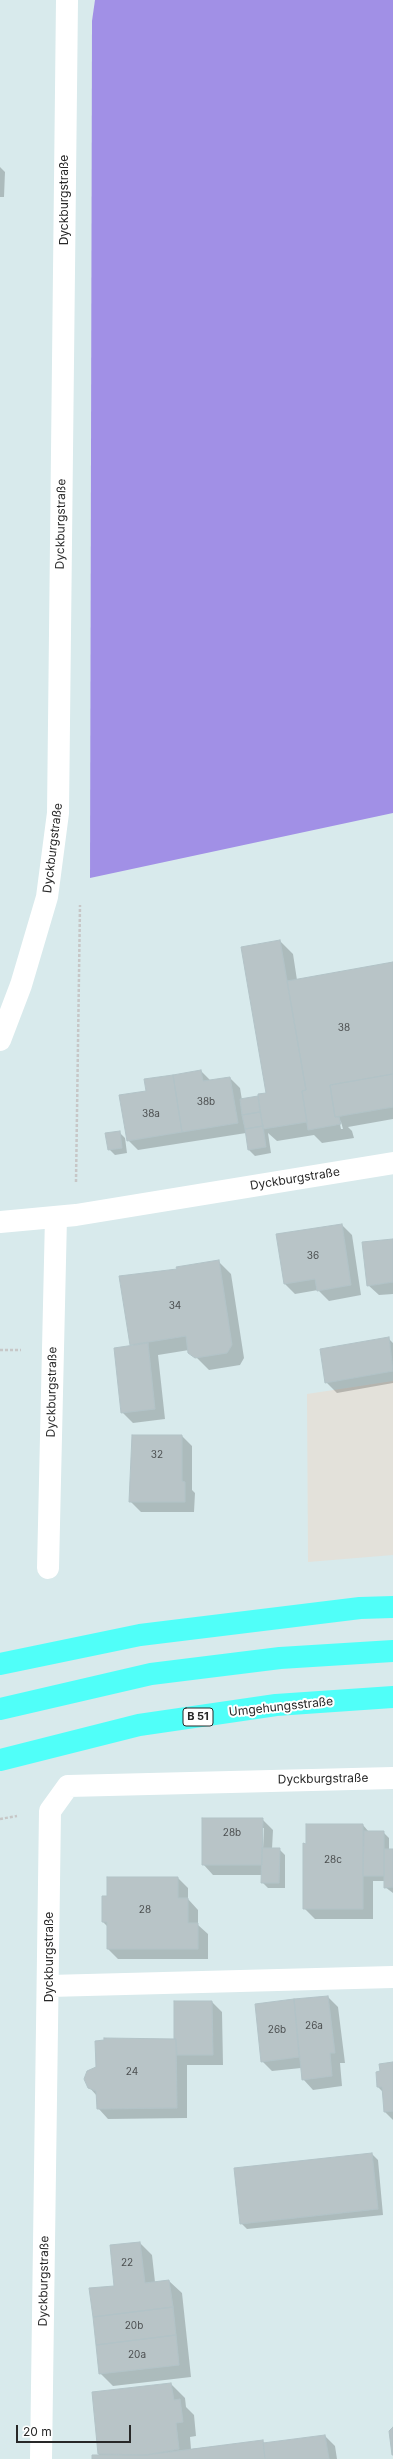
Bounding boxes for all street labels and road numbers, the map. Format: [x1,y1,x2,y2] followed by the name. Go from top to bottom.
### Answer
[57,155,71,245] street label: Dyckburgstraße
[53,479,69,569] street label: Dyckburgstraße
[40,802,66,894] street label: Dyckburgstraße
[249,1165,341,1193] street label: Dyckburgstraße
[44,1347,60,1437] street label: Dyckburgstraße
[228,1694,334,1720] street label: Umgehungsstraße
[183,1708,213,1726] road number: B 51
[278,1771,368,1787] street label: Dyckburgstraße
[42,1912,56,2002] street label: Dyckburgstraße
[36,2236,52,2326] street label: Dyckburgstraße

